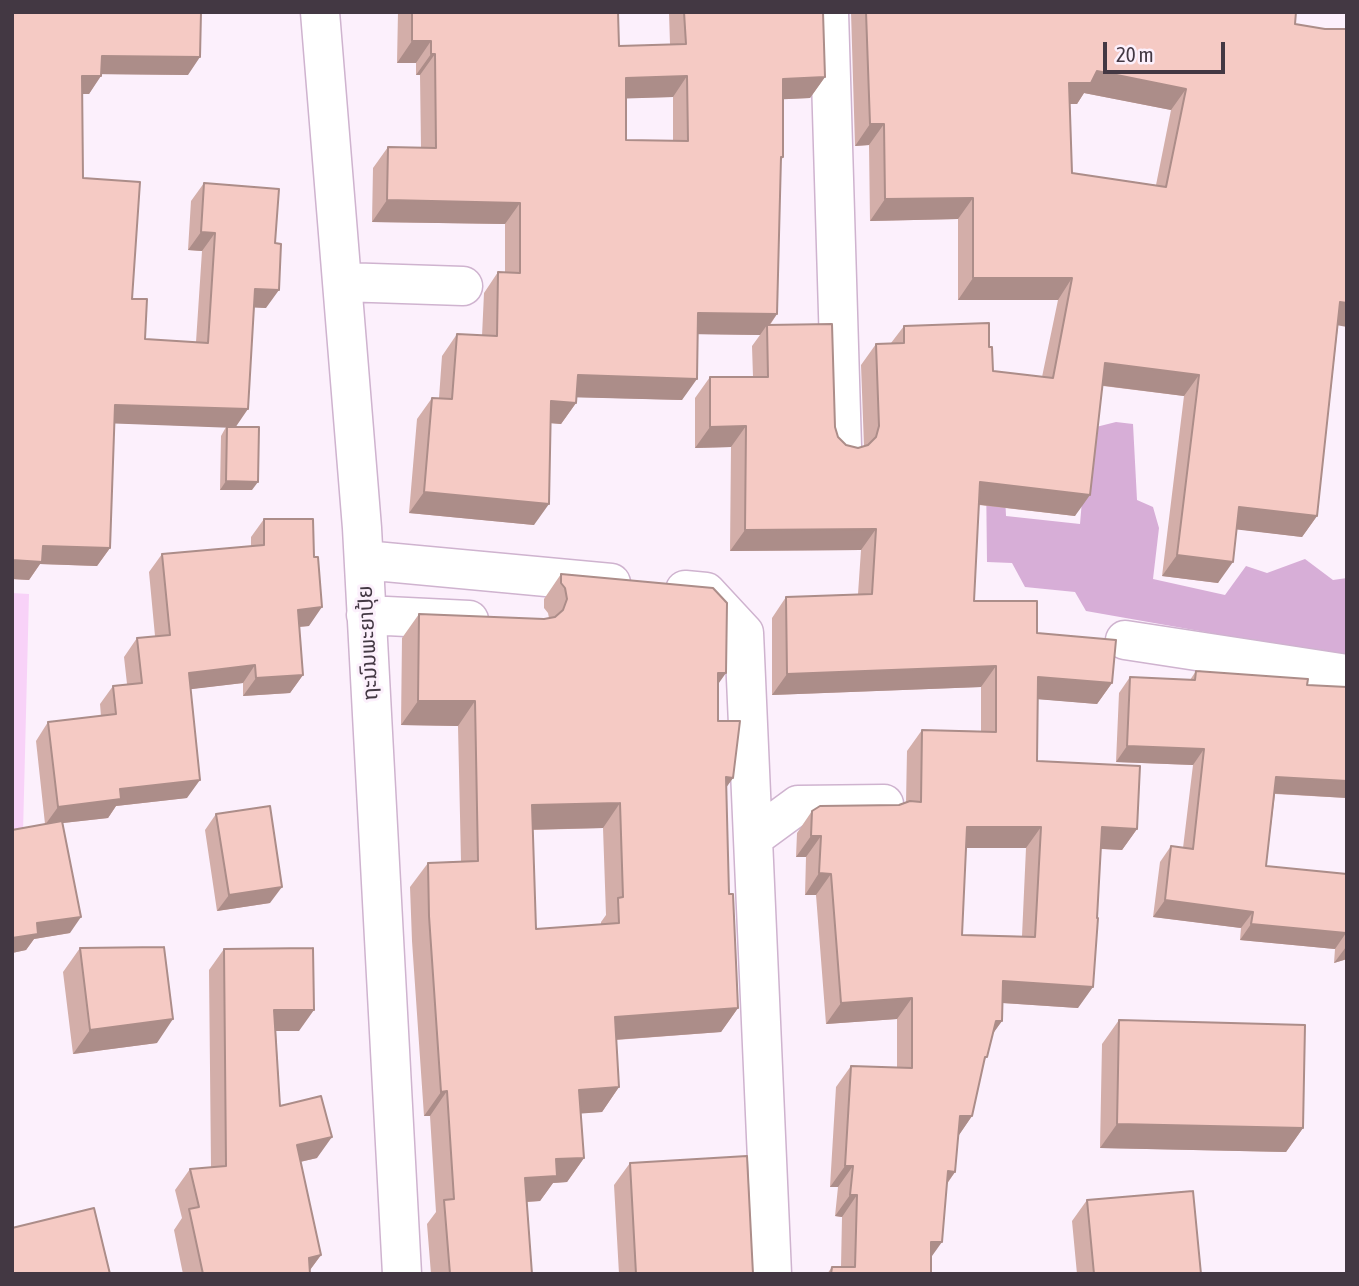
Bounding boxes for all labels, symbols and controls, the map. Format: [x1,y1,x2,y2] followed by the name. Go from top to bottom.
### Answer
[1107,28,1230,72] scale bar
[1116,42,1154,66] text: 20 m
[352,585,384,701] street label: ຖະນົນພະຍາປຸ້ຍ

